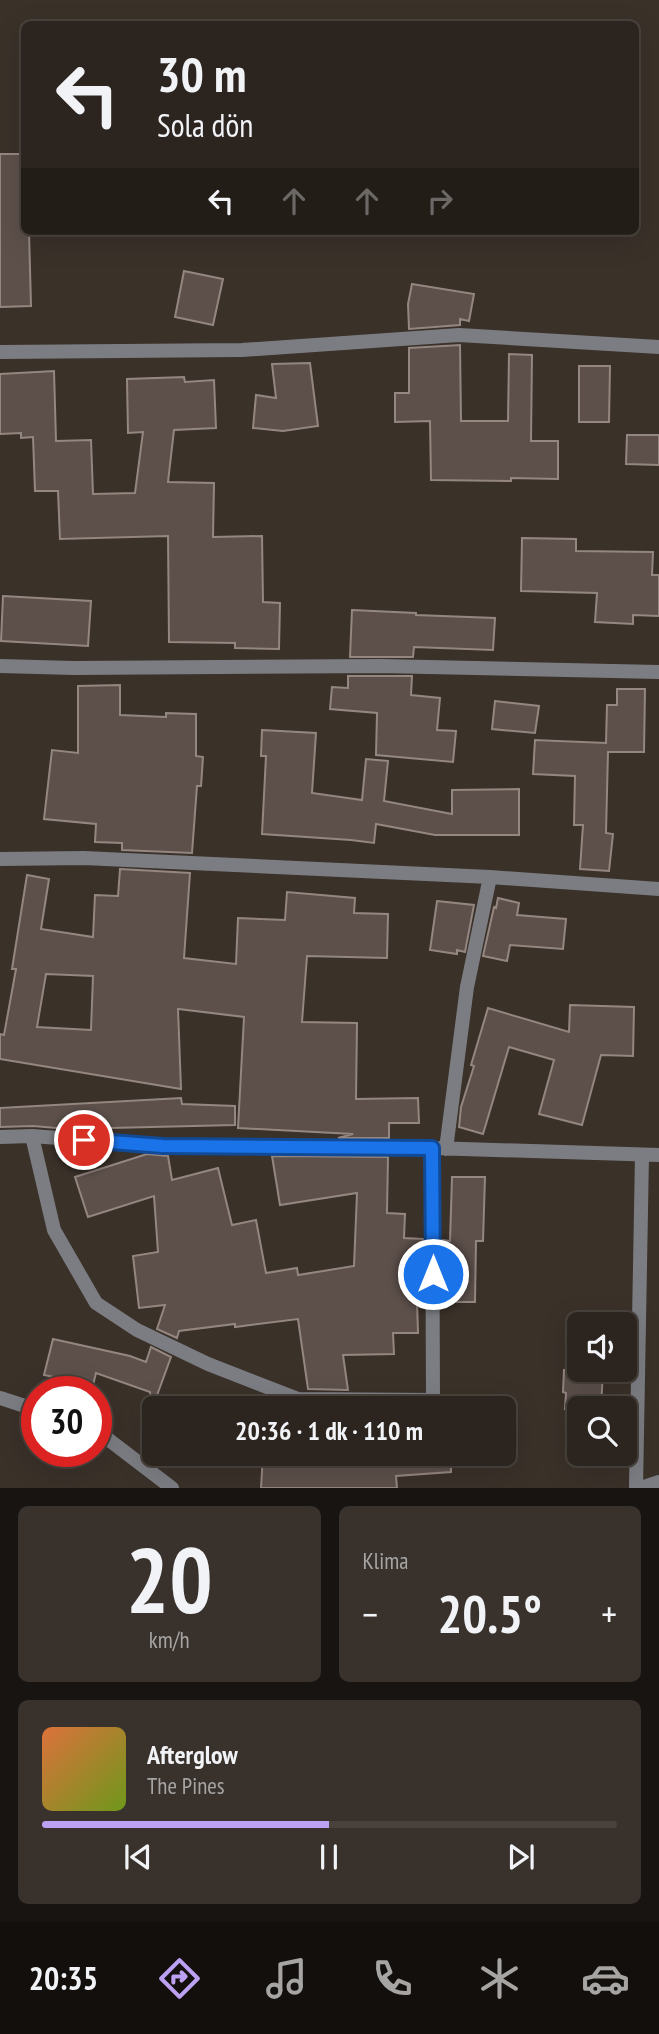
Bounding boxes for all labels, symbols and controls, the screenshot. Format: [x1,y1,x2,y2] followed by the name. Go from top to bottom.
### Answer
[157,42,246,106] text: 30 m
[42,49,133,140] icon: left
[157,104,253,146] text: Sola dön
[202,182,240,220] icon: left
[275,182,313,220] icon: ahead
[348,182,386,220] icon: ahead
[421,182,459,220] icon: right
[54,1110,114,1170] pin
[65,1121,103,1159] icon: arrive
[396,1237,470,1311] position arrow
[567,1312,637,1466] map controls
[567,1312,637,1382] button: sound
[21,1376,112,1467] speed limit sign: 30
[567,1396,637,1466] button: search
[235,1414,423,1447] text: 20:36 · 1 dk · 110 m
[126,1520,213,1638] text: 20
[363,1546,408,1575] text: Klima
[437,1580,542,1647] text: 20.5°
[363,1589,378,1638] text: −
[601,1589,617,1638] text: +
[149,1625,190,1654] text: km/h
[147,1738,238,1771] text: Afterglow
[147,1771,225,1800] text: The Pines
[119,1838,157,1876] icon: previous
[310,1838,348,1876] icon: pause
[502,1838,540,1876] icon: next
[155,1954,204,2003] icon: directions
[262,1954,311,2003] icon: music
[368,1954,417,2003] icon: phone
[475,1954,524,2003] icon: climate
[581,1954,630,2003] icon: car
[29,1957,98,1999] text: 20:35

